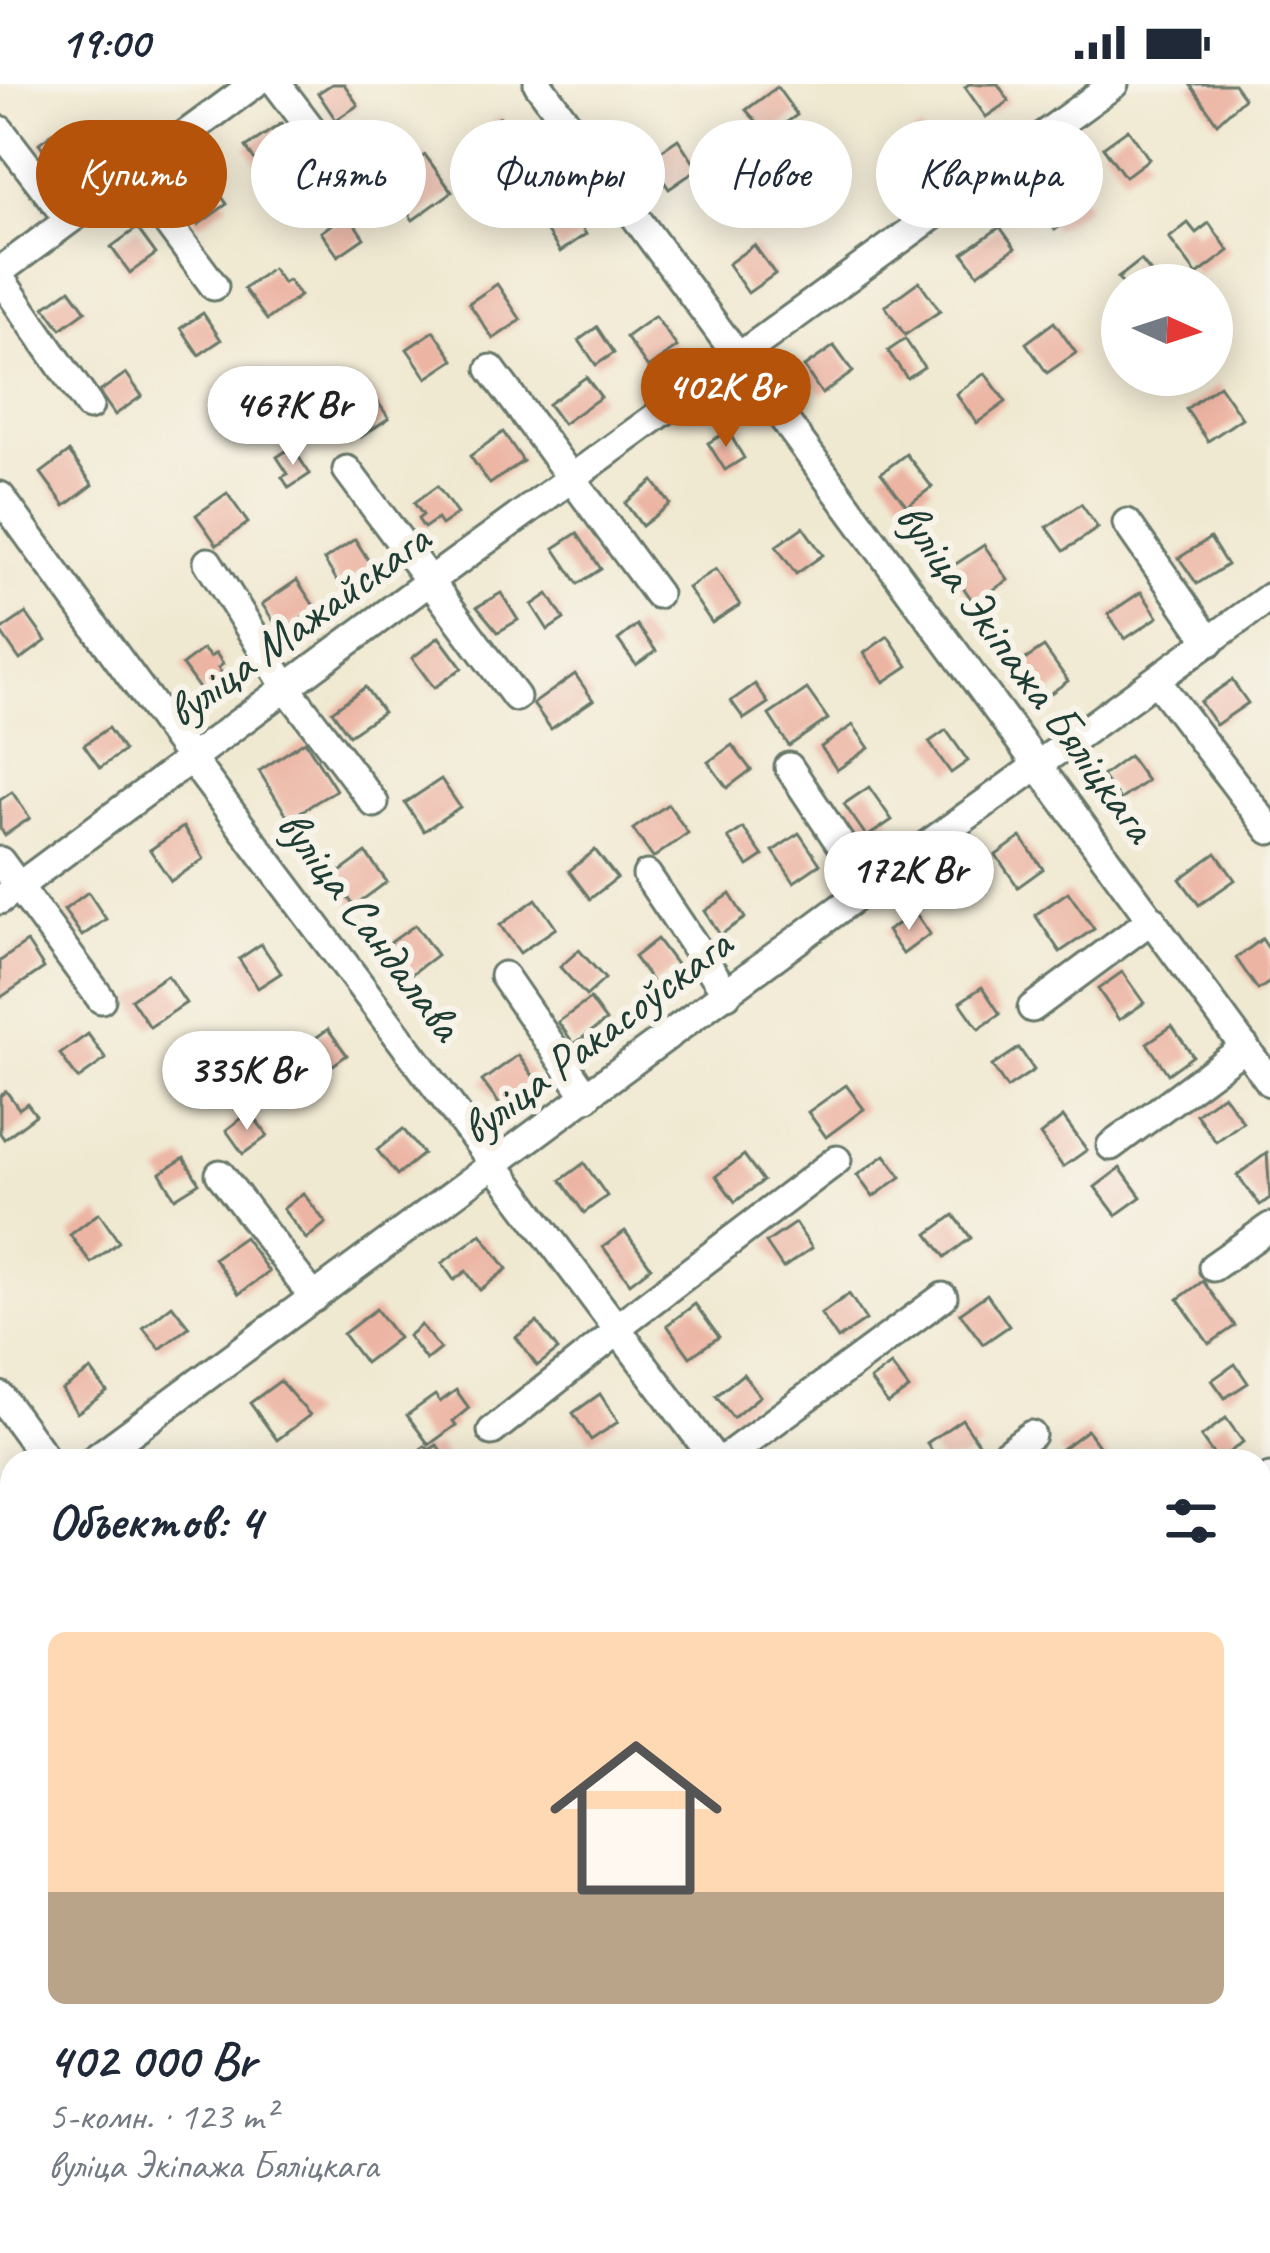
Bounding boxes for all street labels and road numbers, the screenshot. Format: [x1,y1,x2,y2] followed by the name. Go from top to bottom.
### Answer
[882,490,1172,856] street label: вуліца Экіпажа Бяліцкага
[154,507,443,741] street label: вуліца Мажайскага
[264,797,478,1054] street label: вуліца Сандалава
[448,912,746,1157] street label: вуліца Ракасоўскага

